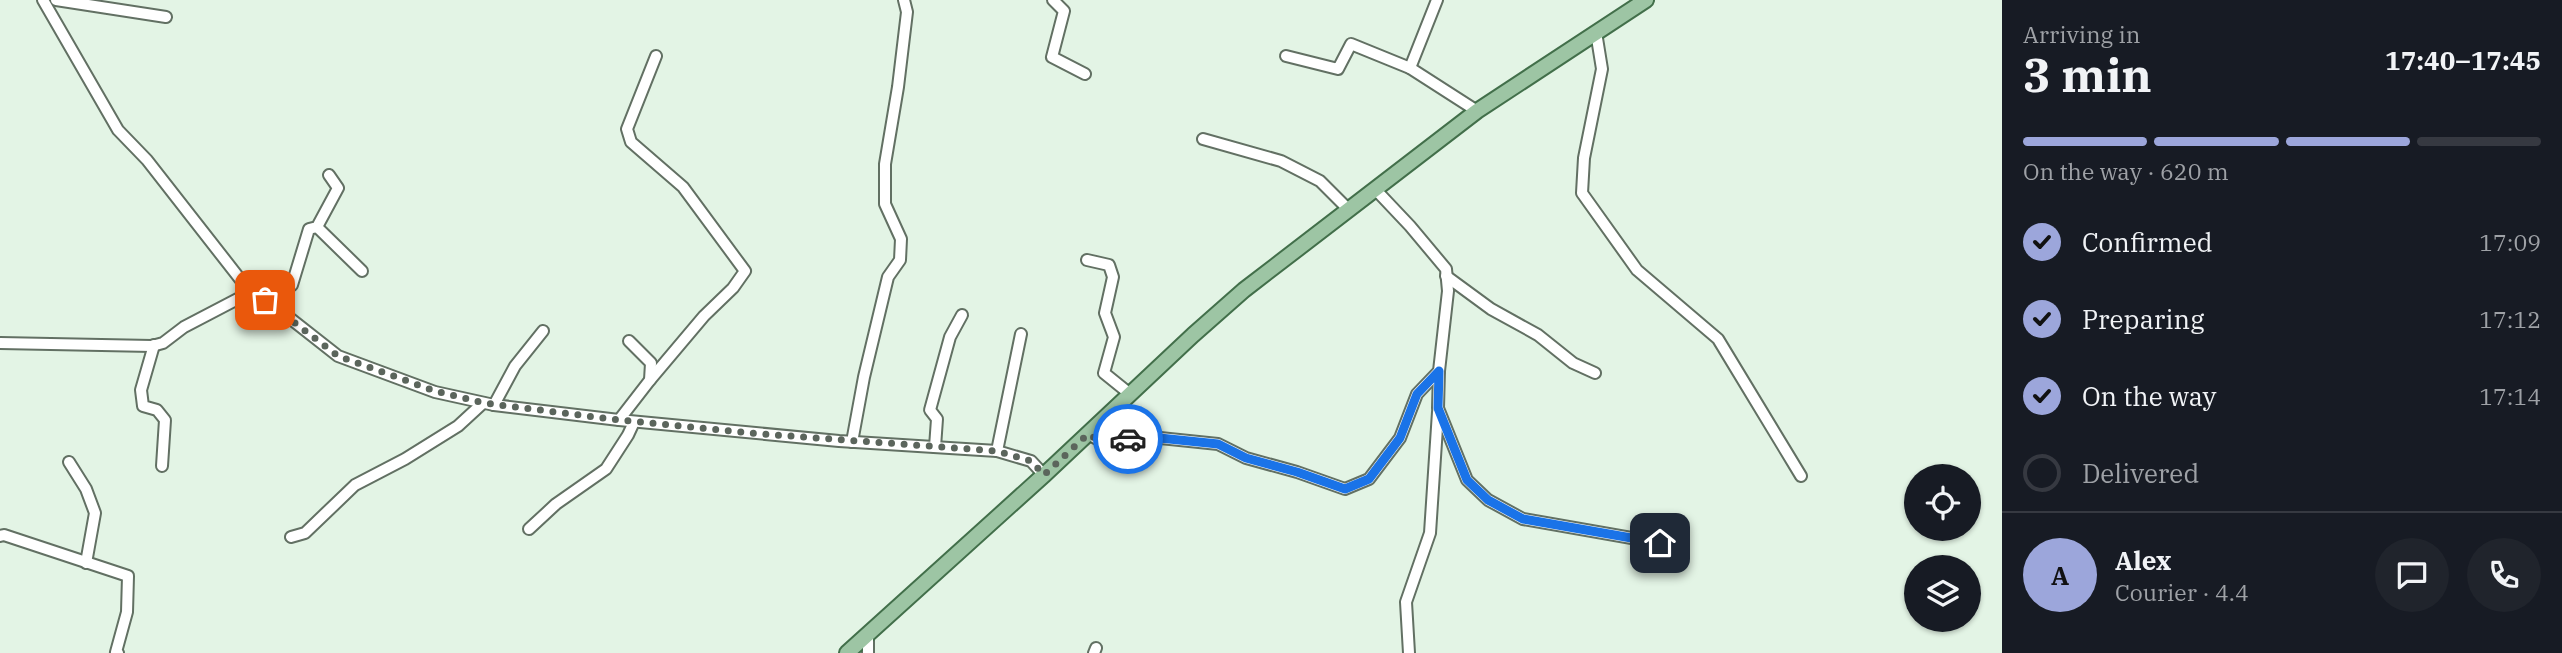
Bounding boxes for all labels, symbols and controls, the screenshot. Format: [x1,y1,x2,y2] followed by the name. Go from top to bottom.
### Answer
[2023,19,2140,49] text: Arriving in
[2385,43,2541,77] text: 17:40–17:45
[2023,45,2152,105] text: 3 min
[2023,156,2229,186] text: On the way · 620 m
[2023,223,2061,261] icon: check
[2082,225,2213,259] text: Confirmed
[2479,227,2541,257] text: 17:09
[235,270,295,330] pin
[246,281,284,319] icon: bag
[2023,300,2061,338] icon: check
[2082,302,2204,336] text: Preparing
[2479,304,2541,334] text: 17:12
[2023,377,2061,415] icon: check
[2082,379,2216,413] text: On the way
[2479,381,2541,411] text: 17:14
[1093,404,1163,474] courier
[1109,420,1147,458] icon: car
[2082,456,2199,490] text: Delivered
[1904,464,1981,632] map controls
[1904,464,1981,541] button: locate
[1630,513,1690,573] pin
[1641,524,1679,562] icon: home
[2375,538,2449,612] button: chat
[2467,538,2541,612] button: phone
[2115,543,2171,577] text: Alex
[1904,555,1981,632] button: layers
[2051,558,2069,592] text: A
[2115,577,2249,607] text: Courier · 4.4

